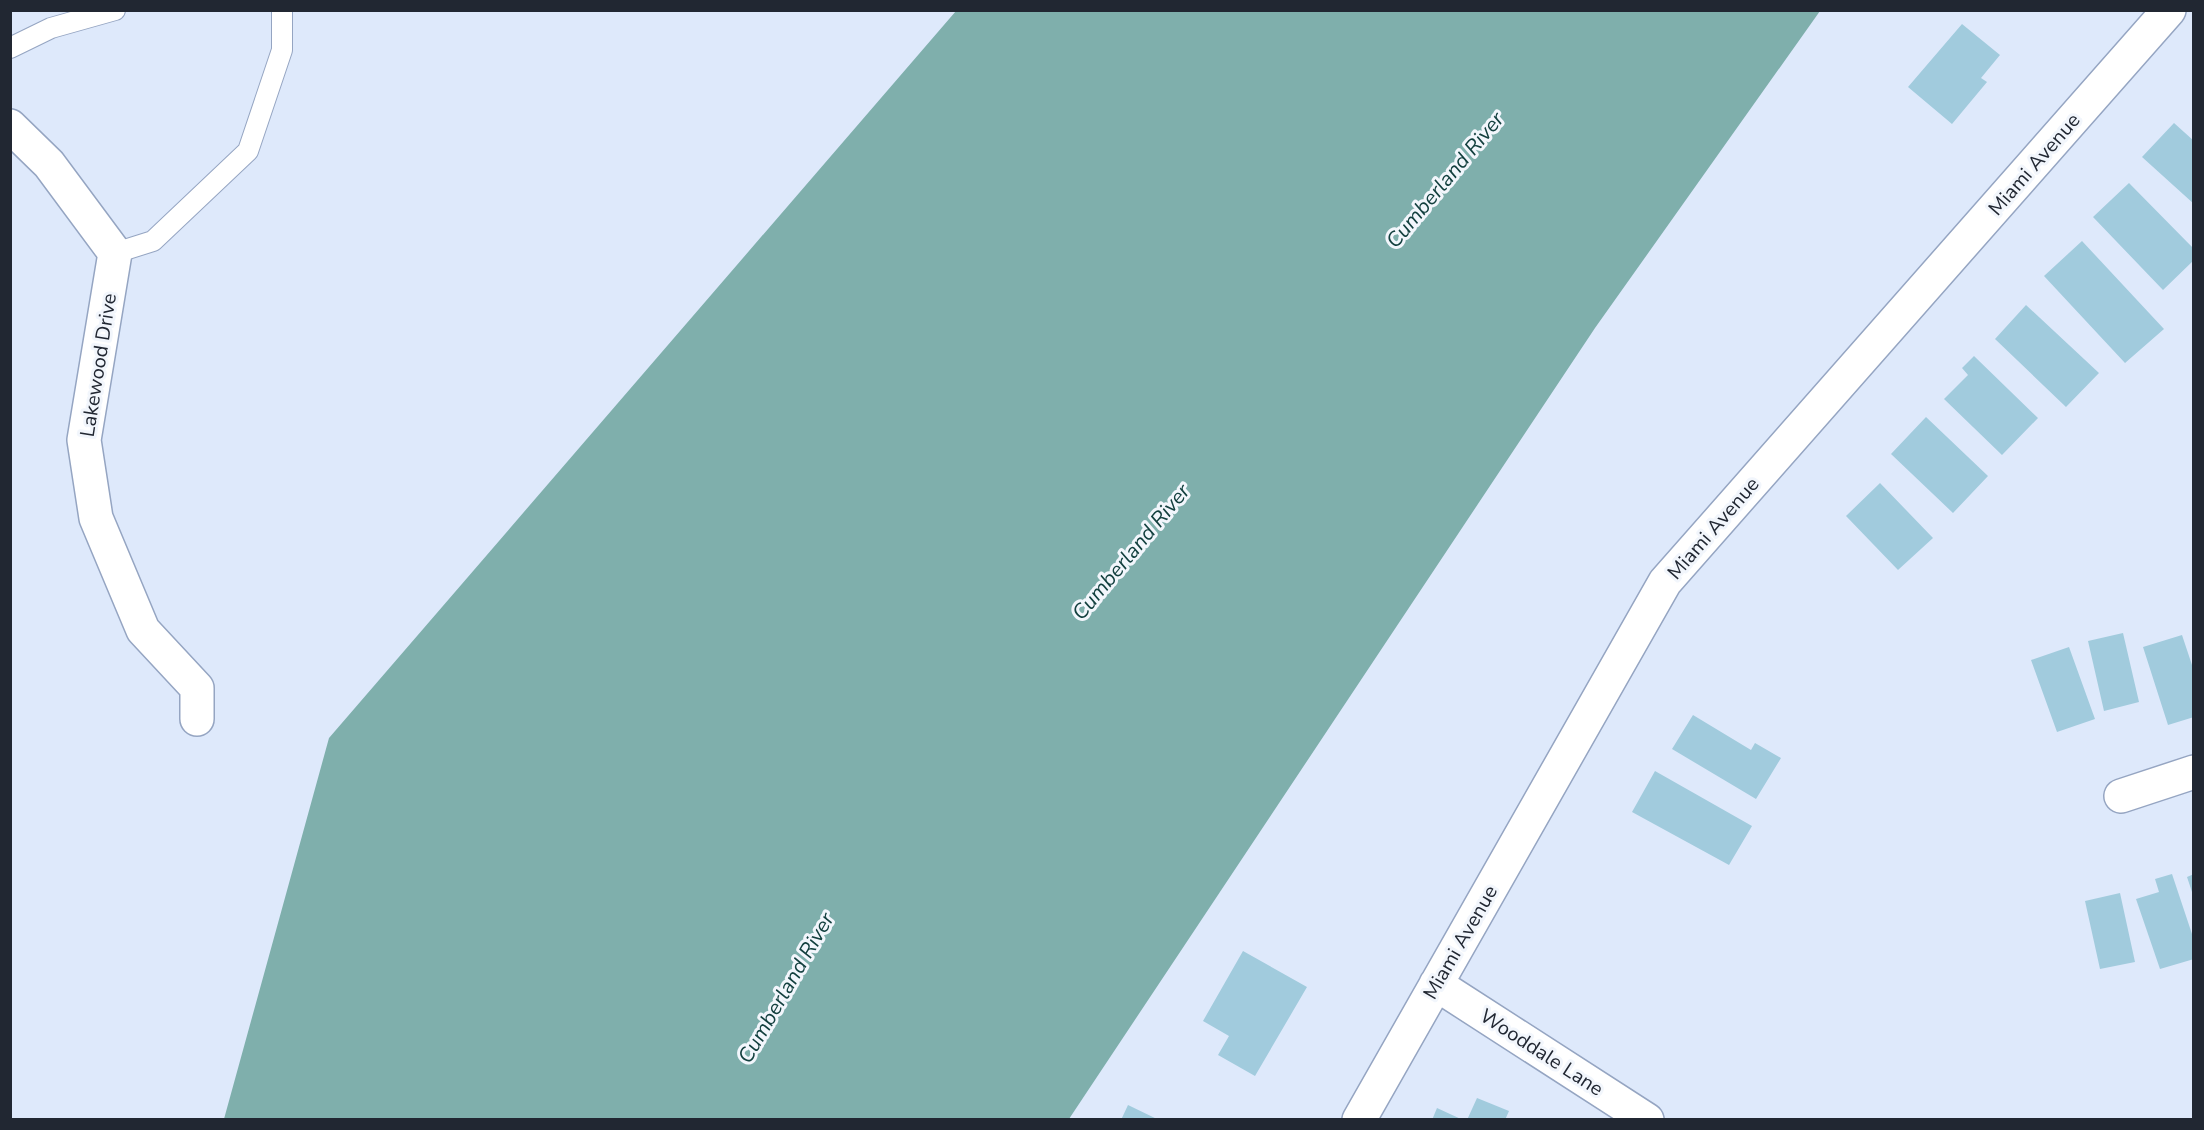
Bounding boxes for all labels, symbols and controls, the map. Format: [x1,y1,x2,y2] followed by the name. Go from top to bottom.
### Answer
[1380,106,1511,254] water label: Cumberland River
[1982,107,2086,221] street label: Miami Avenue
[74,291,123,439] street label: Lakewood Drive
[1661,471,1765,585] street label: Miami Avenue
[1066,478,1197,626] water label: Cumberland River
[1417,880,1504,1004] street label: Miami Avenue
[731,907,841,1069] water label: Cumberland River
[1475,1002,1609,1102] street label: Wooddale Lane

